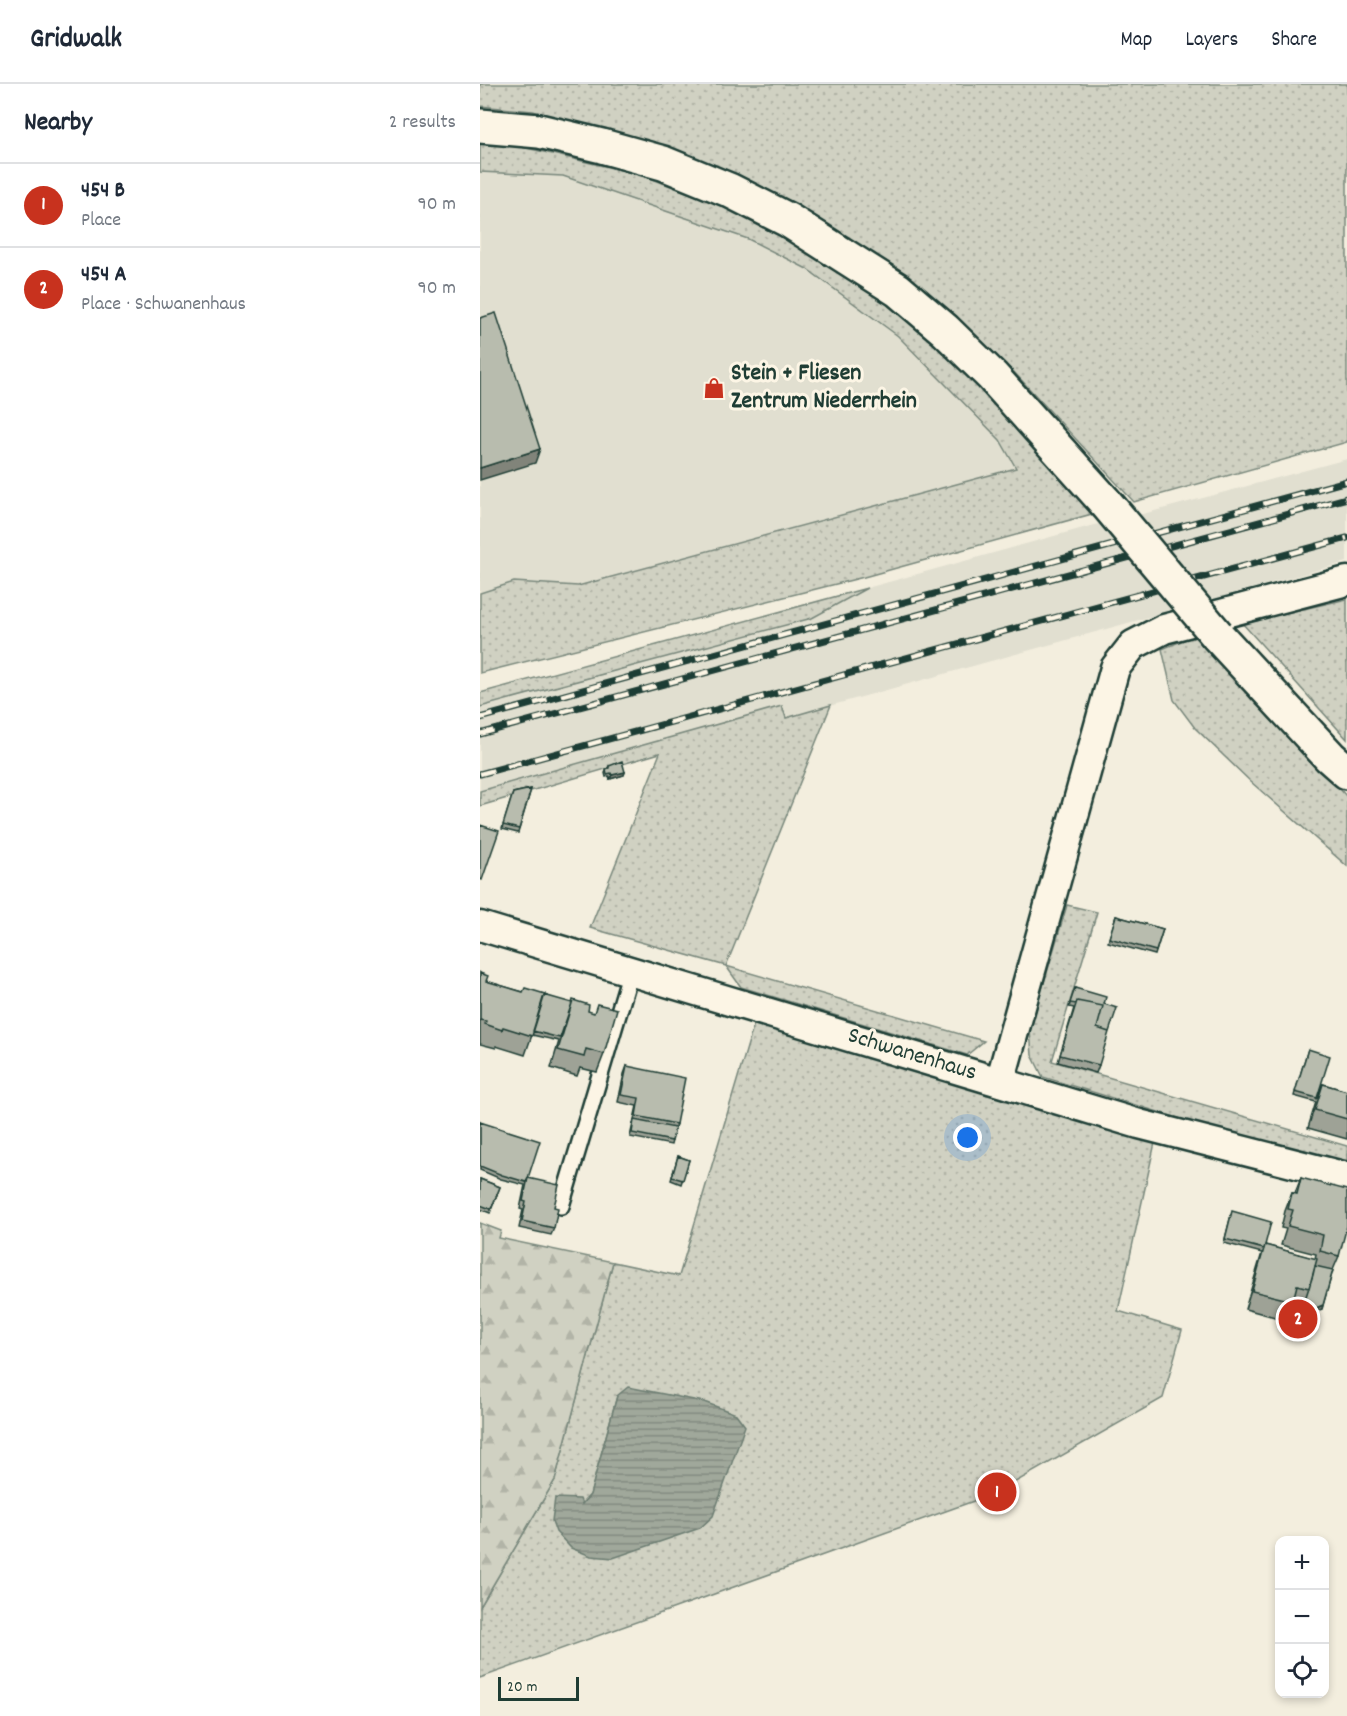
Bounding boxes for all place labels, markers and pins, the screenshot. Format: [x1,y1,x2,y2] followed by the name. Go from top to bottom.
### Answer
[731,357,917,419] place label: Stein + Fliesen Zentrum Niederrhein
[702,376,726,400] shop icon: Stein + Fliesen Zentrum Niederrhein
[1278,1296,1318,1342] pin: 2
[978,1470,1016,1514] pin: 1

